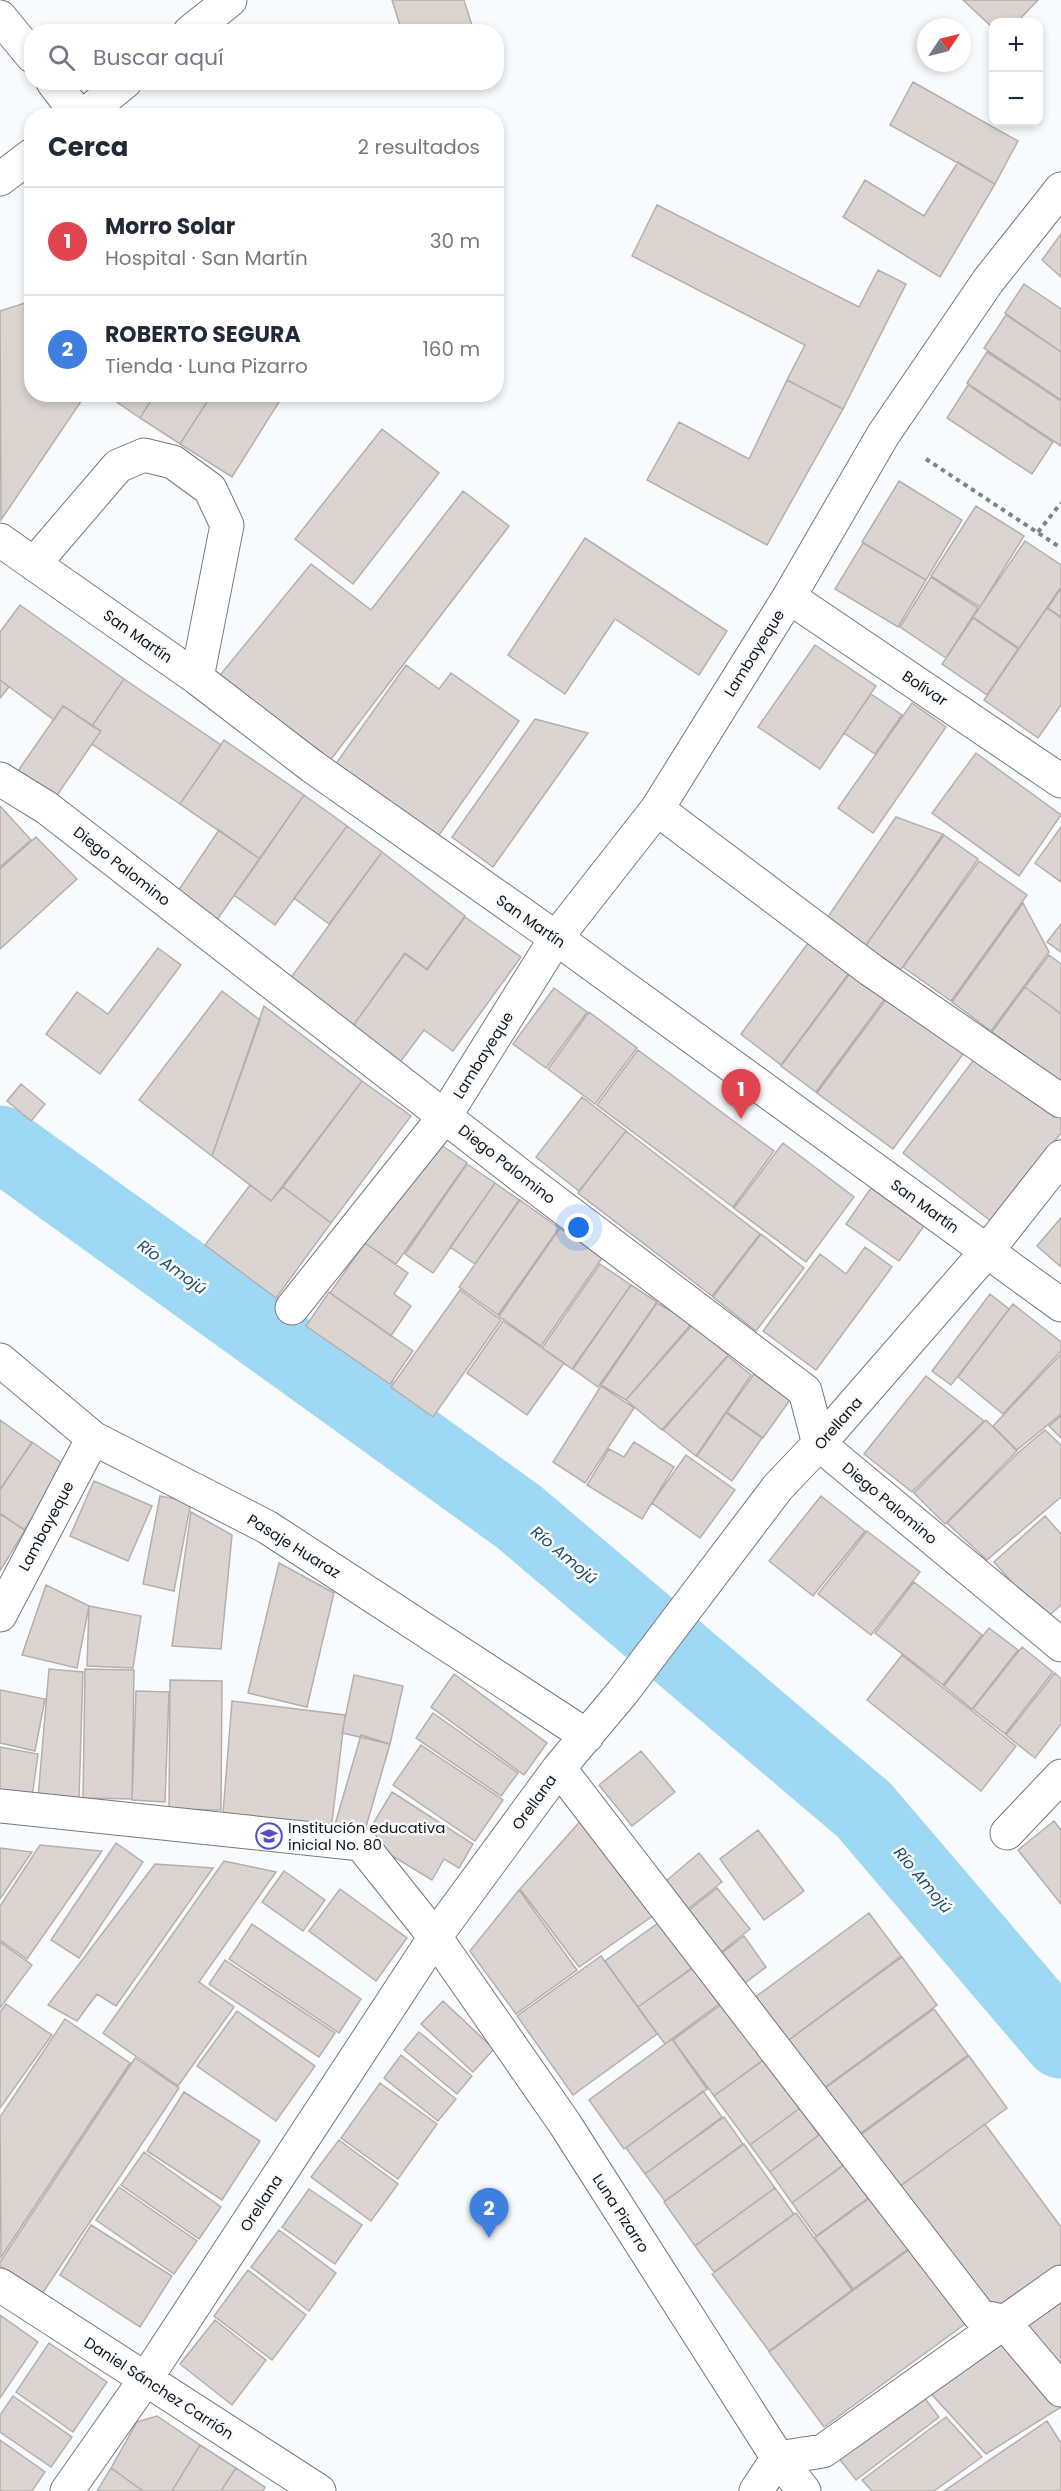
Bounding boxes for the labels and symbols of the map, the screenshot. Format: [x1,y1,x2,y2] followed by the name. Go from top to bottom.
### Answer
[917,18,971,72] north arrow
[99,604,177,668] street label: San Martín
[719,605,789,701] street label: Lambayeque
[898,665,952,711] street label: Bolívar
[69,821,175,911] street label: Diego Palomino
[492,889,570,953] street label: San Martín
[448,1007,518,1103] street label: Lambayeque
[722,1070,760,1119] pin: 1
[454,1119,560,1209] street label: Diego Palomino
[886,1174,964,1238] street label: San Martín
[564,1213,593,1242] your location
[133,1234,211,1300] water label: Río Amojú
[809,1392,867,1454] street label: Orellana
[838,1457,942,1549] street label: Diego Palomino
[13,1477,79,1575] street label: Lambayeque
[243,1509,345,1583] street label: Pasaje Huaraz
[526,1520,602,1590] water label: Río Amojú
[507,1770,561,1834] street label: Orellana
[288,1817,445,1855] place label: Institución educativa inicial No. 80
[254,1821,284,1851] school or university icon: Institución educativa inicial No. 80
[888,1842,958,1918] water label: Río Amojú
[235,2170,287,2236] street label: Orellana
[588,2170,654,2256] street label: Luna Pizarro
[470,2188,508,2238] pin: 2
[80,2332,238,2444] street label: Daniel Sánchez Carrión

